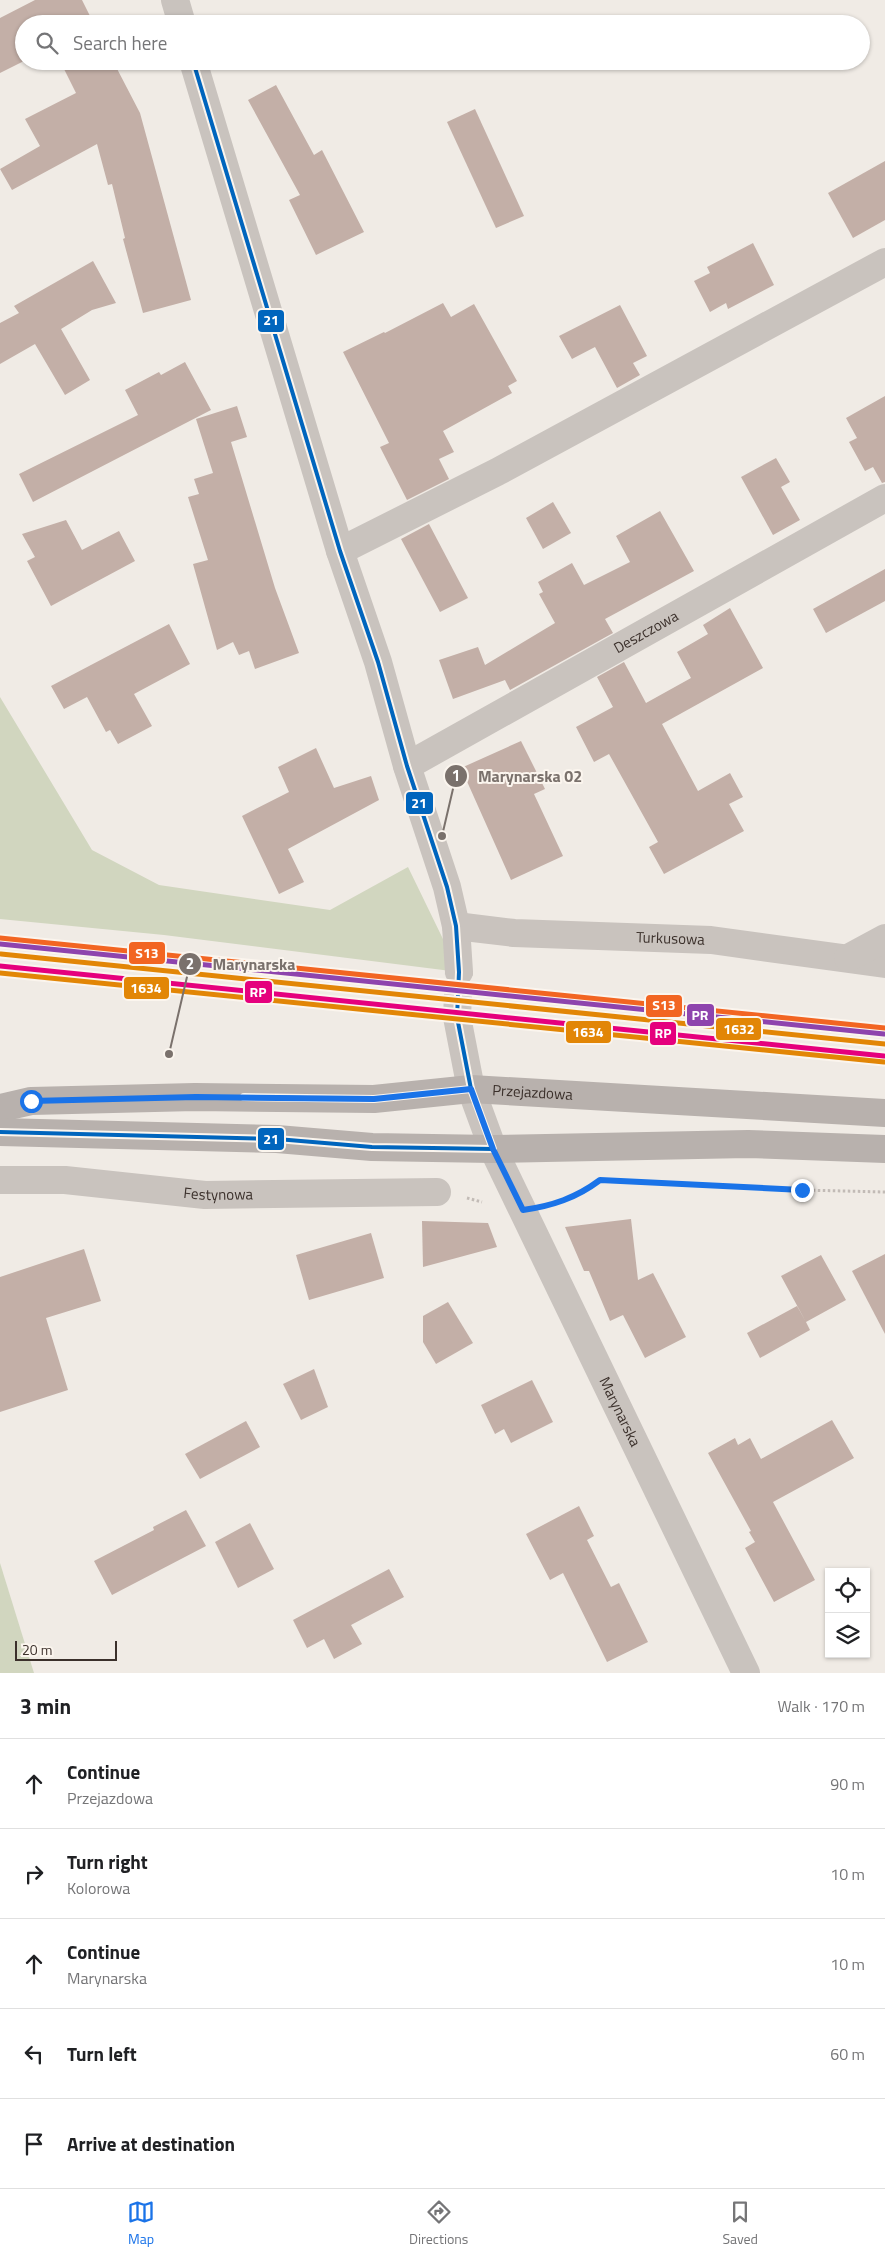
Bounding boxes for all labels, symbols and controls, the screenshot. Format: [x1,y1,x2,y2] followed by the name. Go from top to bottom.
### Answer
[15,15,870,70] search box
[73,28,167,57] text: Search here
[33,29,61,57] icon: search
[257,309,285,333] line badge: 21
[263,309,279,330] text: 21
[609,604,683,659] street label: Deszczowa
[443,761,593,792] callout: Marynarska 02
[452,764,460,787] text: 1
[478,764,582,788] text: Marynarska 02
[405,791,434,815] line badge: 21
[411,792,427,813] text: 21
[636,925,706,951] street label: Turkusowa
[128,941,166,965] line badge: S13
[135,942,159,963] text: S13
[177,949,305,980] callout: Marynarska
[186,952,194,975] text: 2
[213,952,295,976] text: Marynarska
[123,976,170,1000] line badge: 1634
[130,977,162,998] text: 1634
[244,980,273,1004] line badge: RP
[250,981,266,1002] text: RP
[645,994,683,1018] line badge: S13
[652,994,676,1015] text: S13
[686,1003,715,1027] line badge: PR
[692,1004,709,1025] text: PR
[715,1017,762,1041] line badge: 1632
[723,1018,755,1039] text: 1632
[565,1020,612,1044] line badge: 1634
[572,1021,604,1042] text: 1634
[649,1021,677,1046] line badge: RP
[655,1022,671,1043] text: RP
[492,1078,574,1106] street label: Przejazdowa
[20,1090,43,1113] route start
[257,1127,285,1151] line badge: 21
[263,1128,279,1149] text: 21
[791,1179,814,1202] route end
[182,1181,254,1206] street label: Festynowa
[594,1373,647,1451] street label: Marynarska
[825,1568,870,1658] map controls
[825,1568,870,1613] button: locate
[825,1613,870,1658] button: layers
[15,1638,118,1661] scale bar
[22,1639,52,1660] text: 20 m
[20,1690,71,1722] text: 3 min
[777,1694,865,1718] text: Walk · 170 m
[67,1757,140,1786] text: Continue
[20,1770,48,1798] icon: ahead
[830,1772,865,1796] text: 90 m
[67,1786,153,1810] text: Przejazdowa
[67,1847,148,1876] text: Turn right
[20,1860,48,1888] icon: right
[830,1862,865,1886] text: 10 m
[67,1876,130,1900] text: Kolorowa
[67,1937,140,1966] text: Continue
[20,1950,48,1978] icon: ahead
[830,1952,865,1976] text: 10 m
[67,1966,147,1990] text: Marynarska
[67,2039,137,2068] text: Turn left
[20,2040,48,2068] icon: left
[830,2042,865,2066] text: 60 m
[67,2129,235,2158] text: Arrive at destination
[20,2130,48,2158] icon: arrive
[127,2198,155,2249] tab: Map
[409,2198,468,2249] tab: Directions
[722,2198,758,2249] tab: Saved

